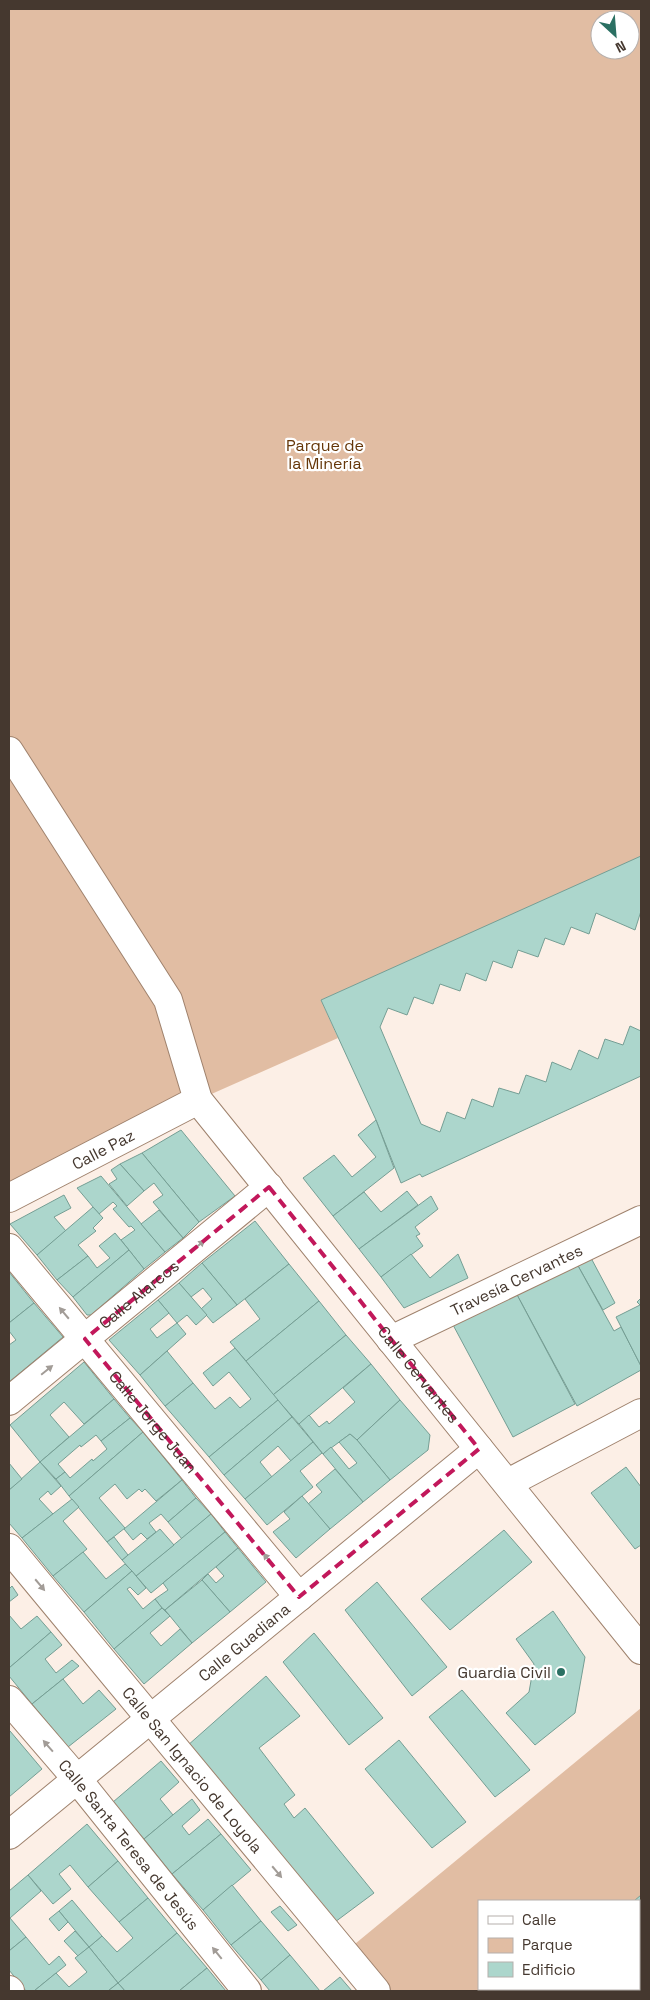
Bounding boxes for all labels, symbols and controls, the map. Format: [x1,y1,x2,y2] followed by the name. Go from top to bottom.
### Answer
[590,10,640,60] north arrow
[613,37,629,57] text: N
[286,435,364,474] park label: Parque de la Minería
[68,1125,138,1175] street label: Calle Paz
[192,1239,205,1250] one-way arrow
[447,1240,586,1321] street label: Travesía Cervantes
[95,1256,183,1334] street label: Calle Alarcos
[58,1307,69,1320] one-way arrow
[373,1322,464,1427] street label: Calle Cervantes
[40,1365,53,1376] one-way arrow
[104,1366,202,1478] street label: Calle Jorge Juan
[262,1554,274,1566] one-way arrow
[34,1578,45,1591] one-way arrow
[194,1599,294,1686] street label: Calle Guadiana
[458,1662,551,1683] place label: Guardia Civil
[555,1666,567,1678] marker: Guardia Civil
[117,1683,267,1858] street label: Calle San Ignacio de Loyola
[42,1740,54,1752] one-way arrow
[54,1755,204,1934] street label: Calle Santa Teresa de Jesús
[272,1865,283,1878] one-way arrow
[478,1900,640,1990] legend
[522,1910,557,1929] text: Calle
[522,1935,573,1954] text: Parque
[211,1947,222,1960] one-way arrow
[522,1960,576,1979] text: Edificio

